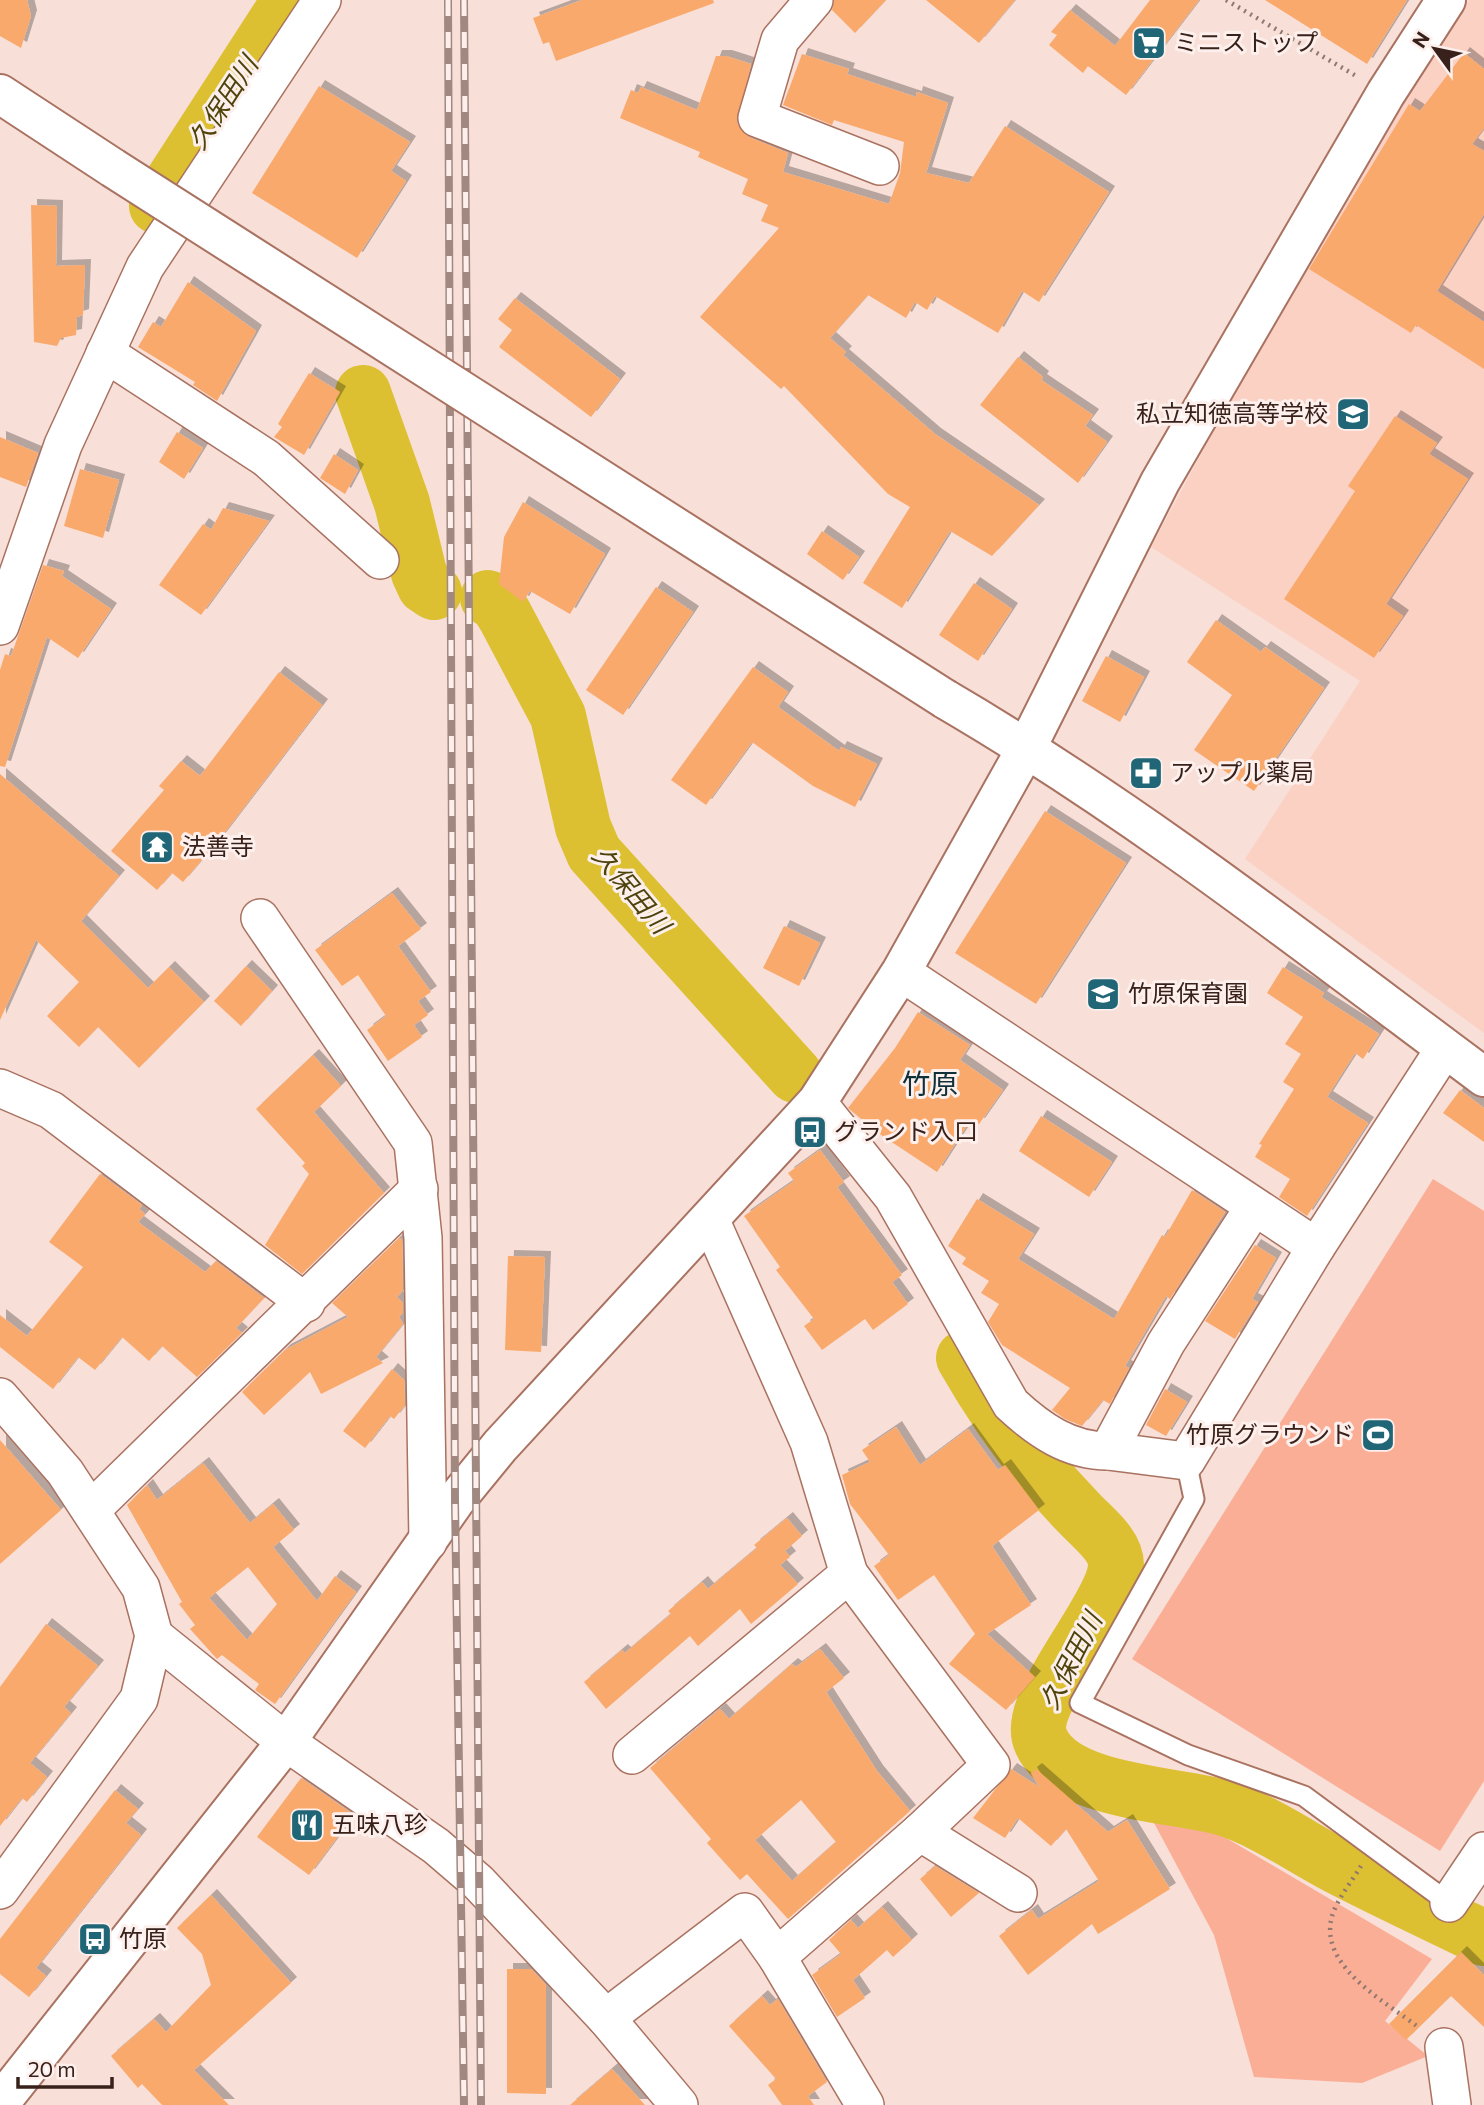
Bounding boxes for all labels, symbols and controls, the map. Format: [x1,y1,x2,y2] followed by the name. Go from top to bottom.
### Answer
[1400,14,1470,84] north arrow
[1130,24,1168,62] supermarket icon: ミニストップ
[1174,27,1318,56] place label: ミニストップ
[1407,27,1434,52] text: N
[180,48,265,154] water label: 久保田川
[1334,395,1372,433] school or university icon: 私立知徳高等学校
[1136,398,1328,427] place label: 私立知徳高等学校
[1127,754,1165,792] pharmacy icon: アップル薬局
[1170,757,1314,786] place label: アップル薬局
[138,828,176,866] temple icon: 法善寺
[182,831,254,860] place label: 法善寺
[587,839,679,941] water label: 久保田川
[1084,975,1122,1013] school or university icon: 竹原保育園
[1128,978,1248,1007] place label: 竹原保育園
[902,1066,958,1100] district label: 竹原
[791,1113,829,1151] bus stop icon: グランド入口
[834,1116,978,1145] place label: グランド入口
[1359,1416,1397,1454] sports icon: 竹原グラウンド
[1186,1419,1354,1448] place label: 竹原グラウンド
[1032,1604,1108,1714] water label: 久保田川
[288,1806,326,1844] restaurant icon: 五味八珍
[332,1809,428,1838] place label: 五味八珍
[76,1920,114,1958] bus stop icon: 竹原
[119,1923,167,1952] place label: 竹原
[18,2046,112,2090] scale bar
[28,2056,76,2081] text: 20 m

